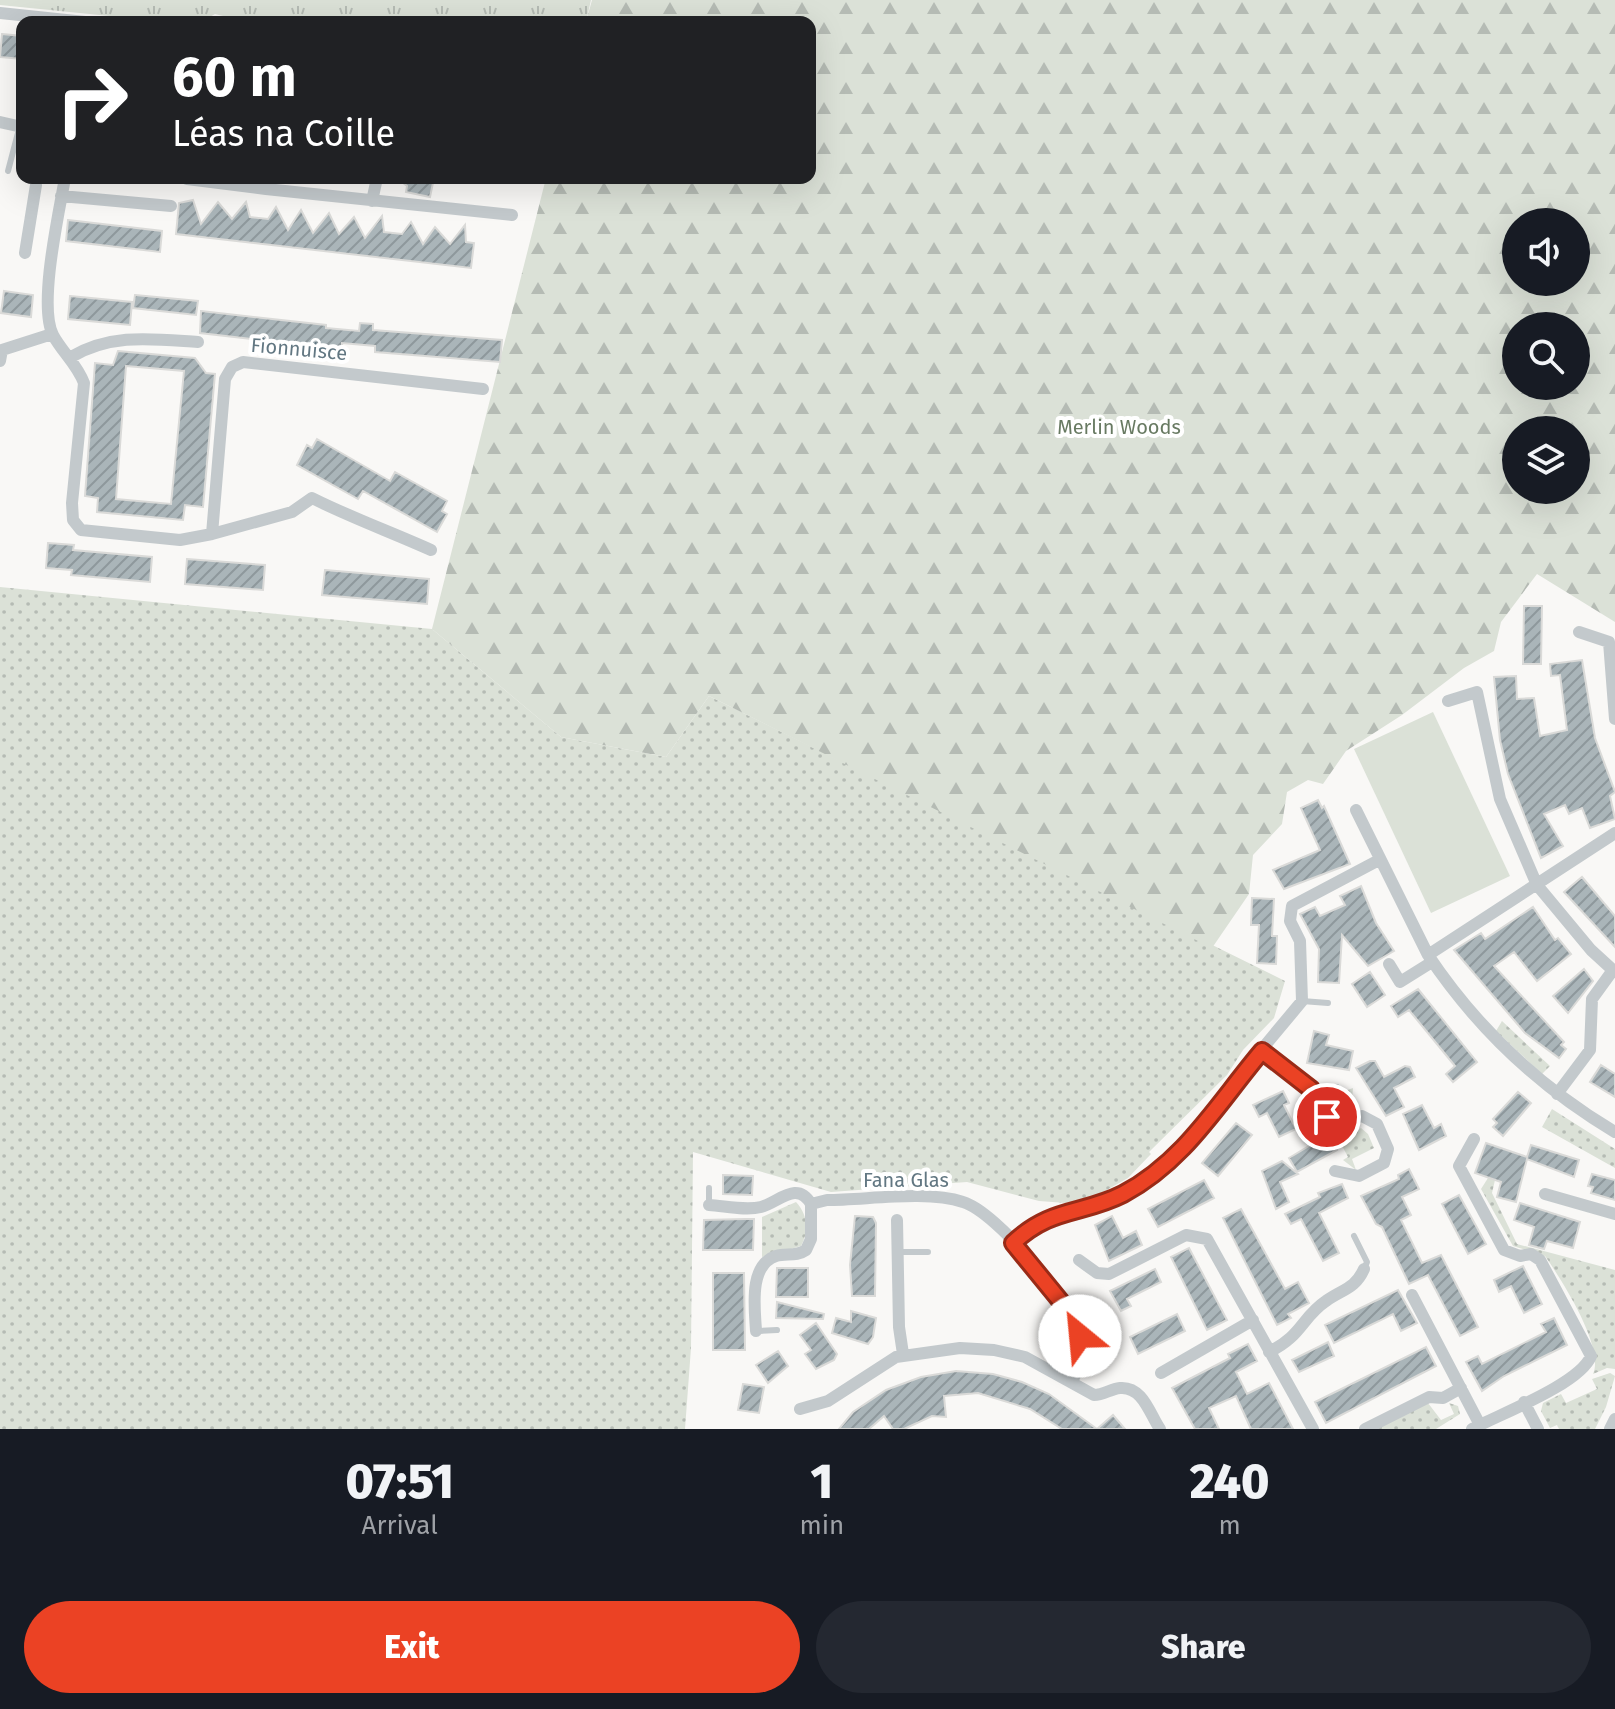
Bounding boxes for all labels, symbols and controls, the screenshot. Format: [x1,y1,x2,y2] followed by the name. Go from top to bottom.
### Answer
[172,44,297,111] text: 60 m
[40,48,144,152] icon: right
[172,112,395,156] text: Léas na Coille
[1502,208,1590,504] map controls
[1502,208,1590,296] button: sound
[1502,312,1590,400] button: search
[250,333,348,365] street label: Fionnuisce
[1057,415,1181,439] park label: Merlin Woods
[1502,416,1590,504] button: layers
[1293,1083,1361,1151] pin
[1305,1095,1349,1139] icon: arrive
[863,1168,949,1192] street label: Fana Glas
[1038,1294,1122,1378] position arrow
[345,1453,454,1511] text: 07:51
[810,1453,833,1511] text: 1
[1190,1453,1270,1511] text: 240
[362,1510,438,1541] text: Arrival
[799,1510,844,1541] text: min
[1218,1510,1241,1541] text: m
[24,1601,800,1693] button: Exit
[816,1601,1591,1693] button: Share

